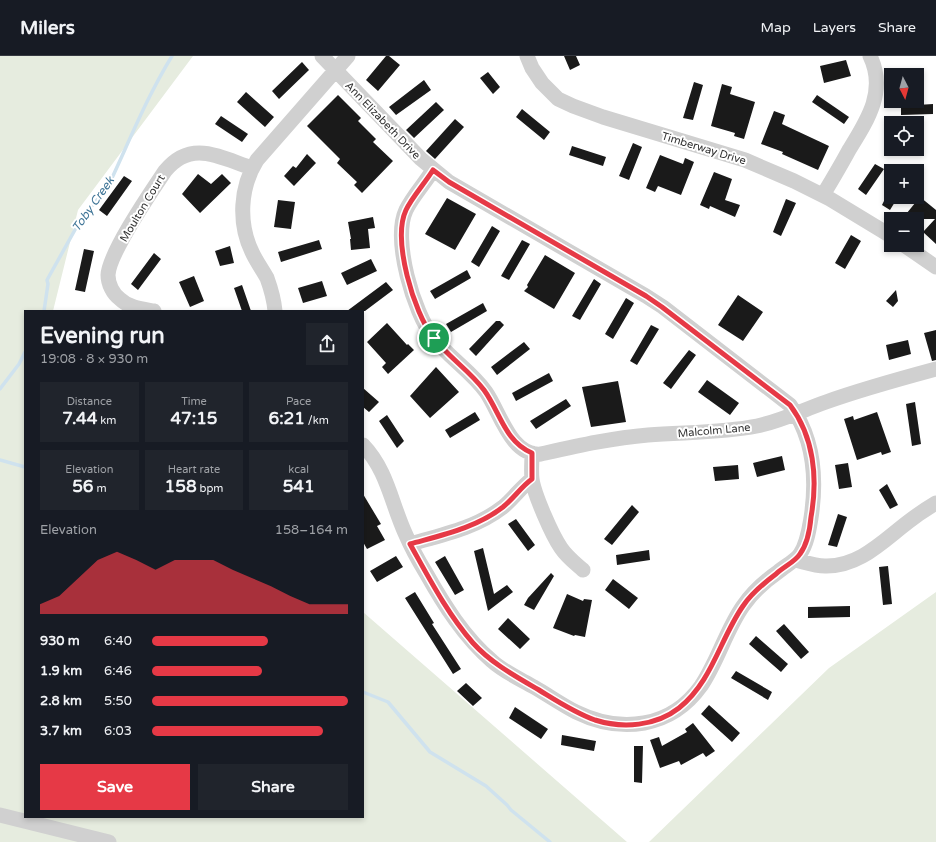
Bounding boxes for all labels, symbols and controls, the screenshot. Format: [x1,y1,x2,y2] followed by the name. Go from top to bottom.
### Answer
[20,17,75,39] text: Milers
[761,19,791,36] text: Map
[813,19,856,36] text: Layers
[878,19,916,36] text: Share
[884,68,924,108] north arrow
[884,68,924,252] map controls
[342,79,423,162] street label: Ann Elizabeth Drive
[884,116,924,156] button: locate
[660,129,748,167] street label: Timberway Drive
[884,164,924,204] button: +
[117,172,168,244] street label: Moulton Court
[69,173,118,234] water label: Toby Creek
[884,212,924,252] button: −
[417,321,451,355] pin
[40,323,165,349] text: Evening run
[306,323,348,365] button: share
[423,327,445,349] icon: arrive
[40,351,148,367] text: 19:08 · 8 × 930 m
[67,395,112,408] text: Distance
[181,395,207,408] text: Time
[286,395,311,408] text: Pace
[62,408,97,429] text: 7.44
[170,408,218,429] text: 47:15
[269,408,305,429] text: 6:21
[97,414,116,427] text: km
[305,414,329,427] text: /km
[677,421,751,440] street label: Malcolm Lane
[65,463,113,476] text: Elevation
[168,463,220,476] text: Heart rate
[288,463,309,476] text: kcal
[72,476,94,497] text: 56
[165,476,197,497] text: 158
[283,476,315,497] text: 541
[94,482,106,495] text: m
[197,482,223,495] text: bpm
[40,522,97,538] text: Elevation
[275,522,348,538] text: 158–164 m
[40,633,80,649] text: 930 m
[104,633,132,649] text: 6:40
[40,663,82,679] text: 1.9 km
[104,663,132,679] text: 6:46
[40,693,82,709] text: 2.8 km
[104,693,132,709] text: 5:50
[40,723,82,739] text: 3.7 km
[104,723,132,739] text: 6:03
[40,764,190,810] button: Save
[198,764,348,810] button: Share

